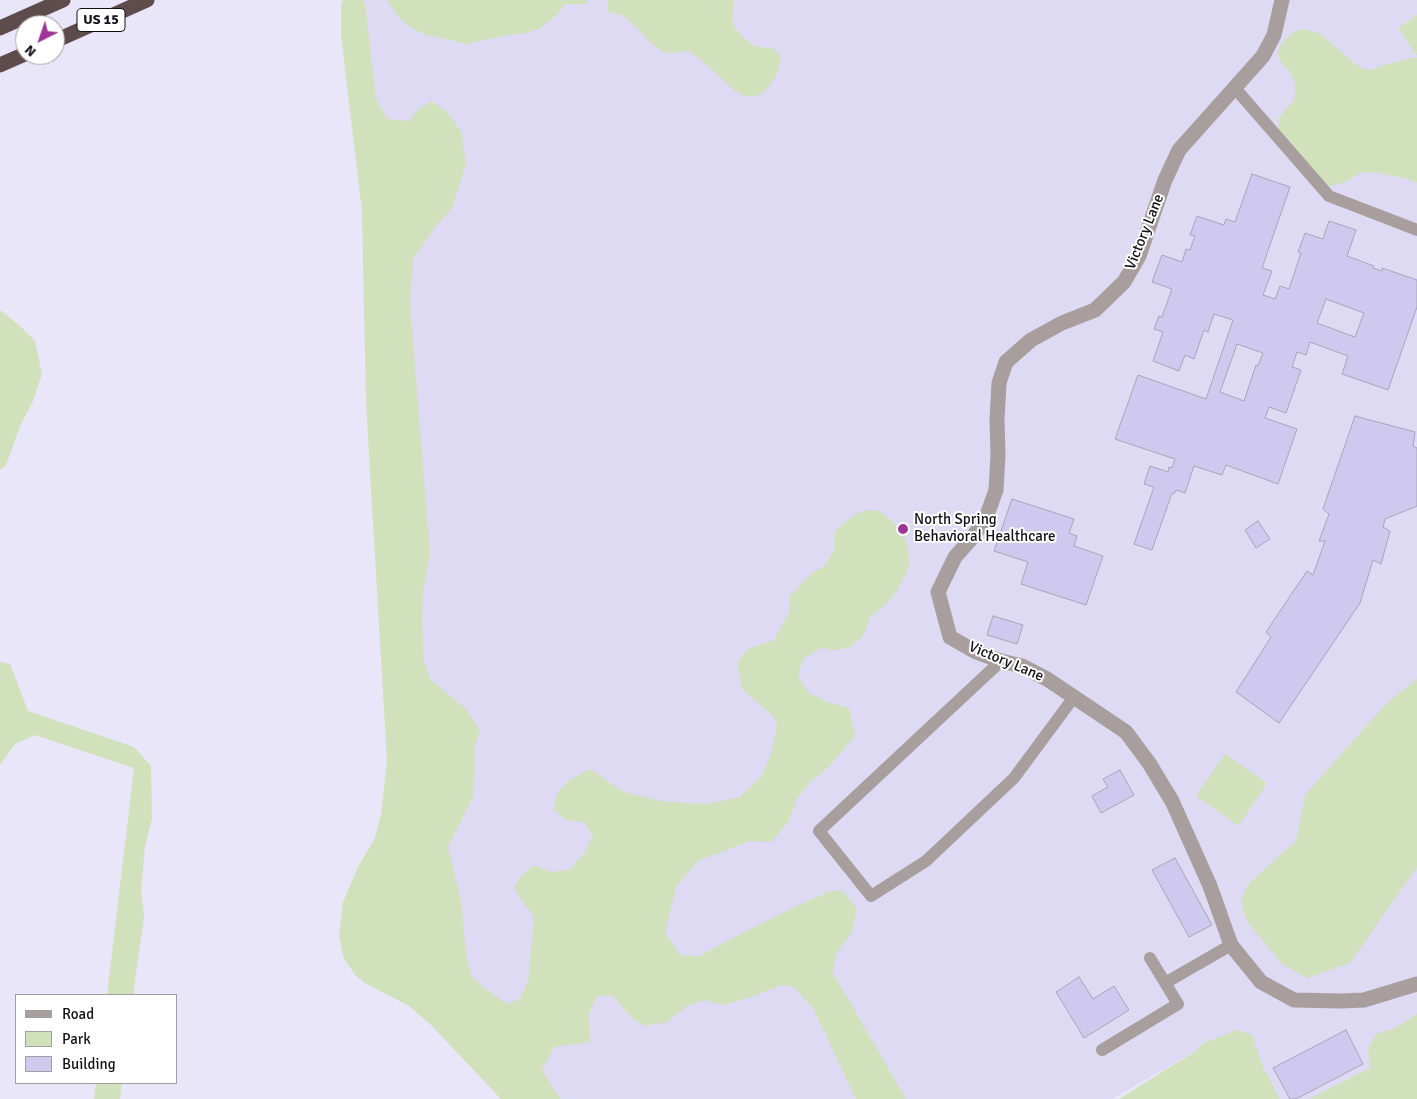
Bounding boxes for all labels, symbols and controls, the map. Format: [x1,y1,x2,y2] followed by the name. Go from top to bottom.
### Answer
[77,8,125,32] road number: US 15
[15,15,65,65] north arrow
[21,41,40,61] text: N
[1122,192,1168,272] street label: Victory Lane
[914,511,1056,546] place label: North Spring Behavioral Healthcare
[896,522,910,536] marker: North Spring Behavioral Healthcare
[966,638,1046,686] street label: Victory Lane
[15,994,178,1084] legend
[62,1005,94,1023] text: Road
[62,1030,91,1048] text: Park
[62,1055,116,1073] text: Building

